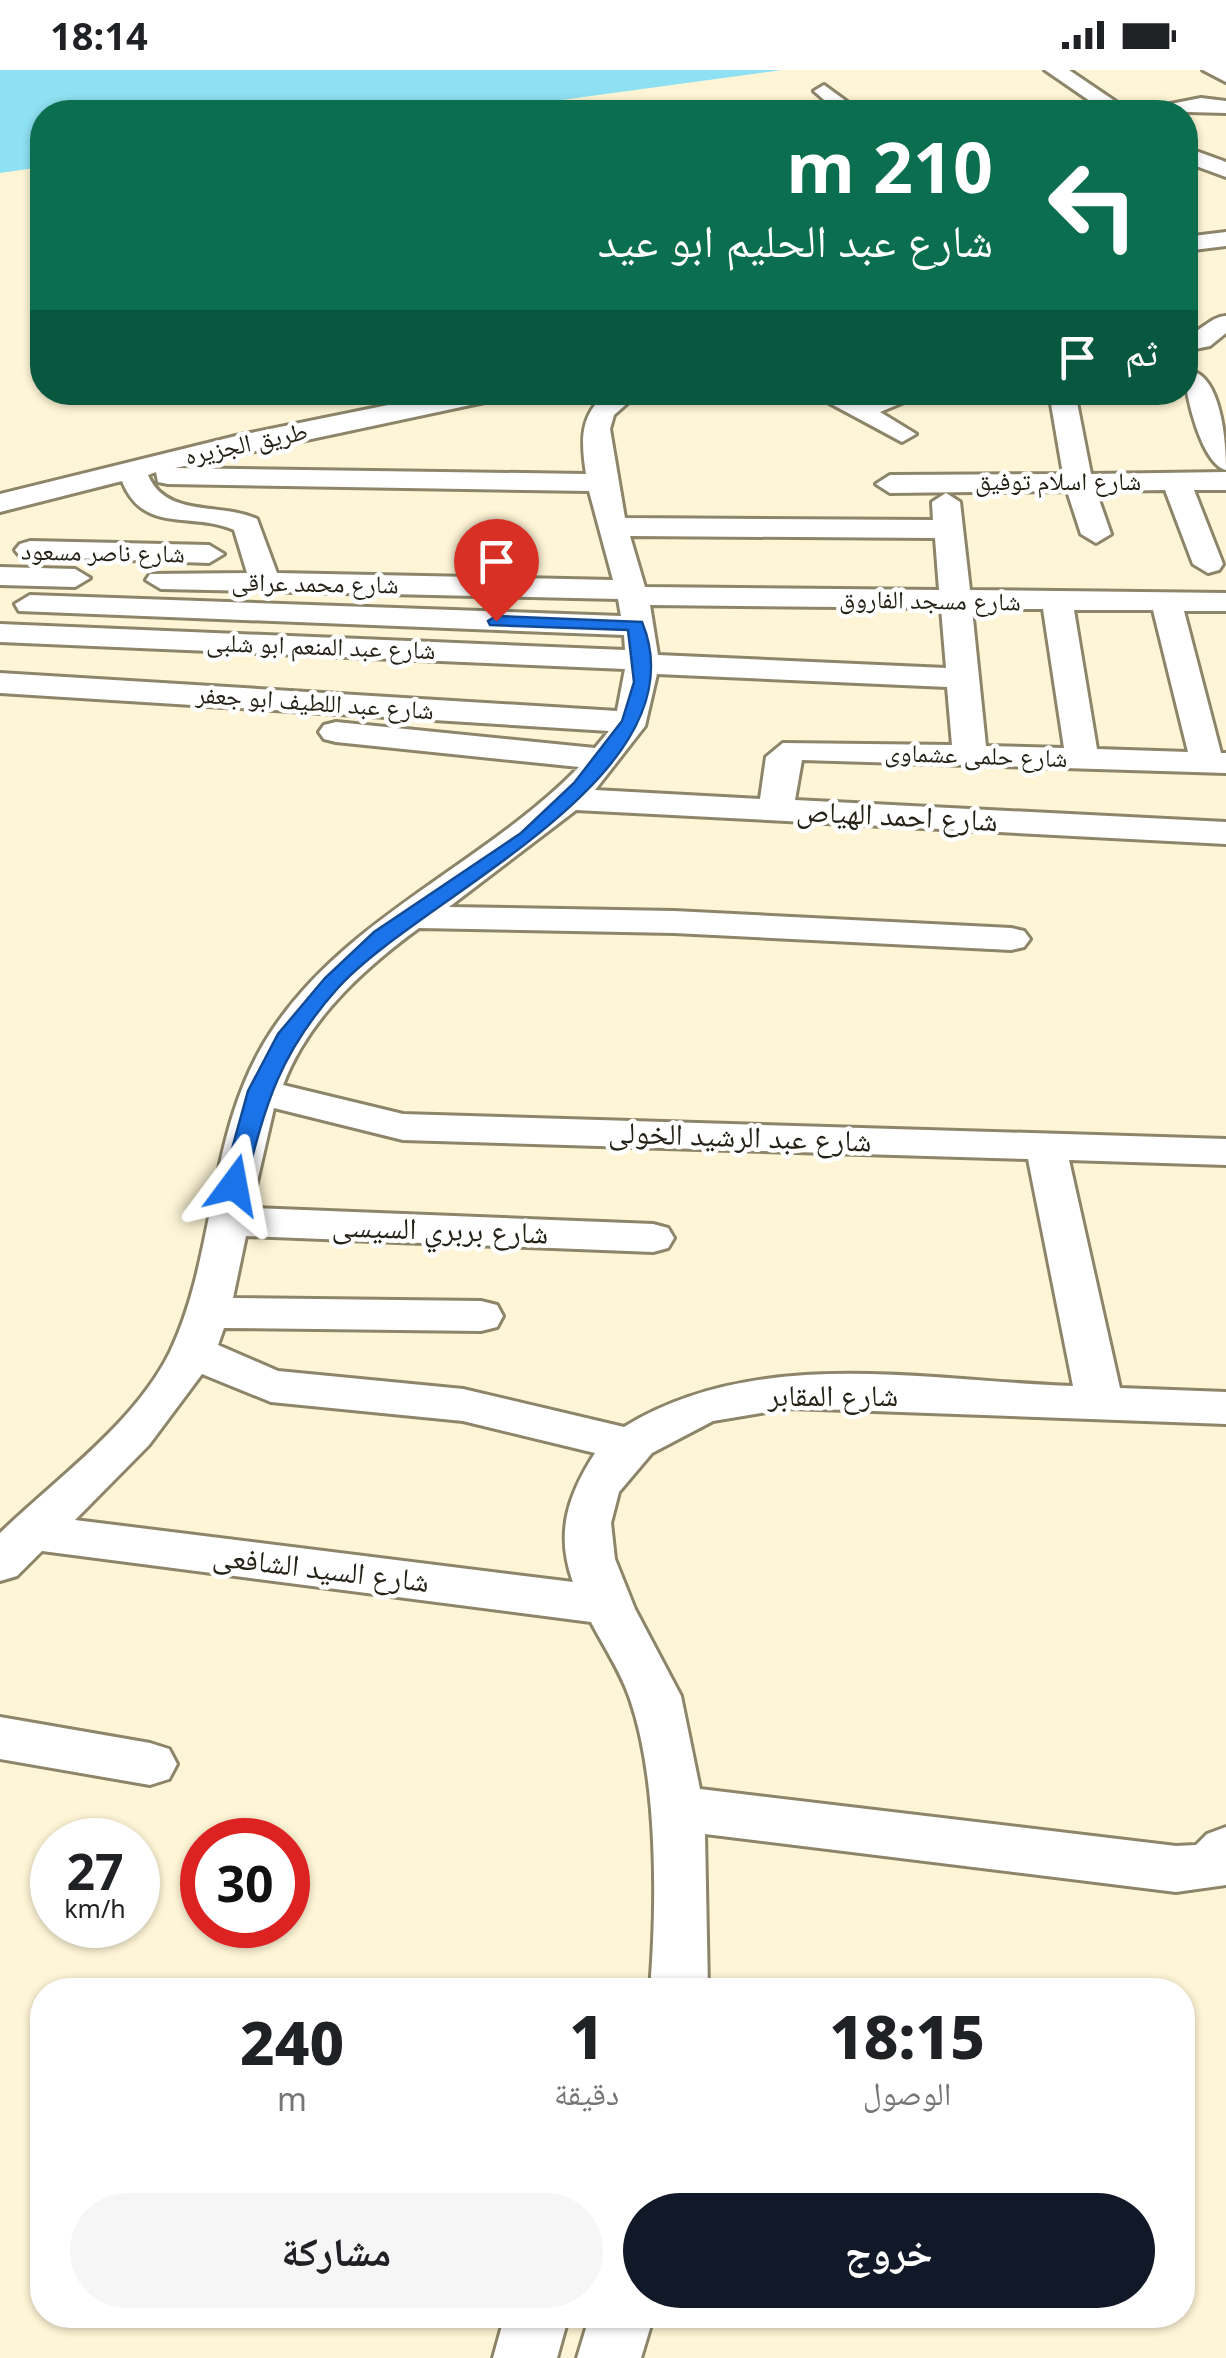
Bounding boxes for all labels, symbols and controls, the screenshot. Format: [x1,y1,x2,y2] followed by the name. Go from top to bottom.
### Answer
[50,9,148,61] text: 18:14
[786,118,993,214] text: 210 m
[1028,140,1158,270] icon: left
[598,209,993,270] text: شارع عبد الحليم ابو عيد
[1125,325,1158,377] text: ثم
[1050,330,1105,385] icon: arrive
[181,412,310,472] street label: طريق الجزيره
[975,463,1141,498] street label: شارع اسلام توفيق
[454,519,539,622] pin
[21,533,185,569] street label: شارع ناصر مسعود
[469,534,524,589] icon: arrive
[231,564,399,600] street label: شارع محمد عراقى
[839,580,1021,618] street label: شارع مسجد الفاروق
[206,624,436,667] street label: شارع عبد المنعم ابو شلبى
[194,676,435,726] street label: شارع عبد اللطيف ابو جعفر
[884,734,1068,774] street label: شارع حلمى عشماوى
[795,789,999,840] street label: شارع احمد الهياص
[608,1110,872,1161] street label: شارع عبد الرشيد الخولى
[182,1133,286,1237] position arrow
[331,1204,549,1257] street label: شارع بربري السيسى
[767,1374,898,1415] street label: شارع المقابر
[211,1534,432,1601] street label: شارع السيد الشافعى
[180,1818,310,1948] speed limit sign: 30
[66,1837,124,1905] text: 27
[64,1891,126,1925] text: km/h
[569,1995,604,2077] text: 1
[829,1995,985,2077] text: 18:15
[240,2001,344,2083] text: 240
[554,2071,619,2114] text: دقيقة
[863,2071,951,2114] text: الوصول
[277,2077,307,2120] text: m
[70,2193,603,2308] button: مشاركة
[623,2193,1155,2308] button: خروج

